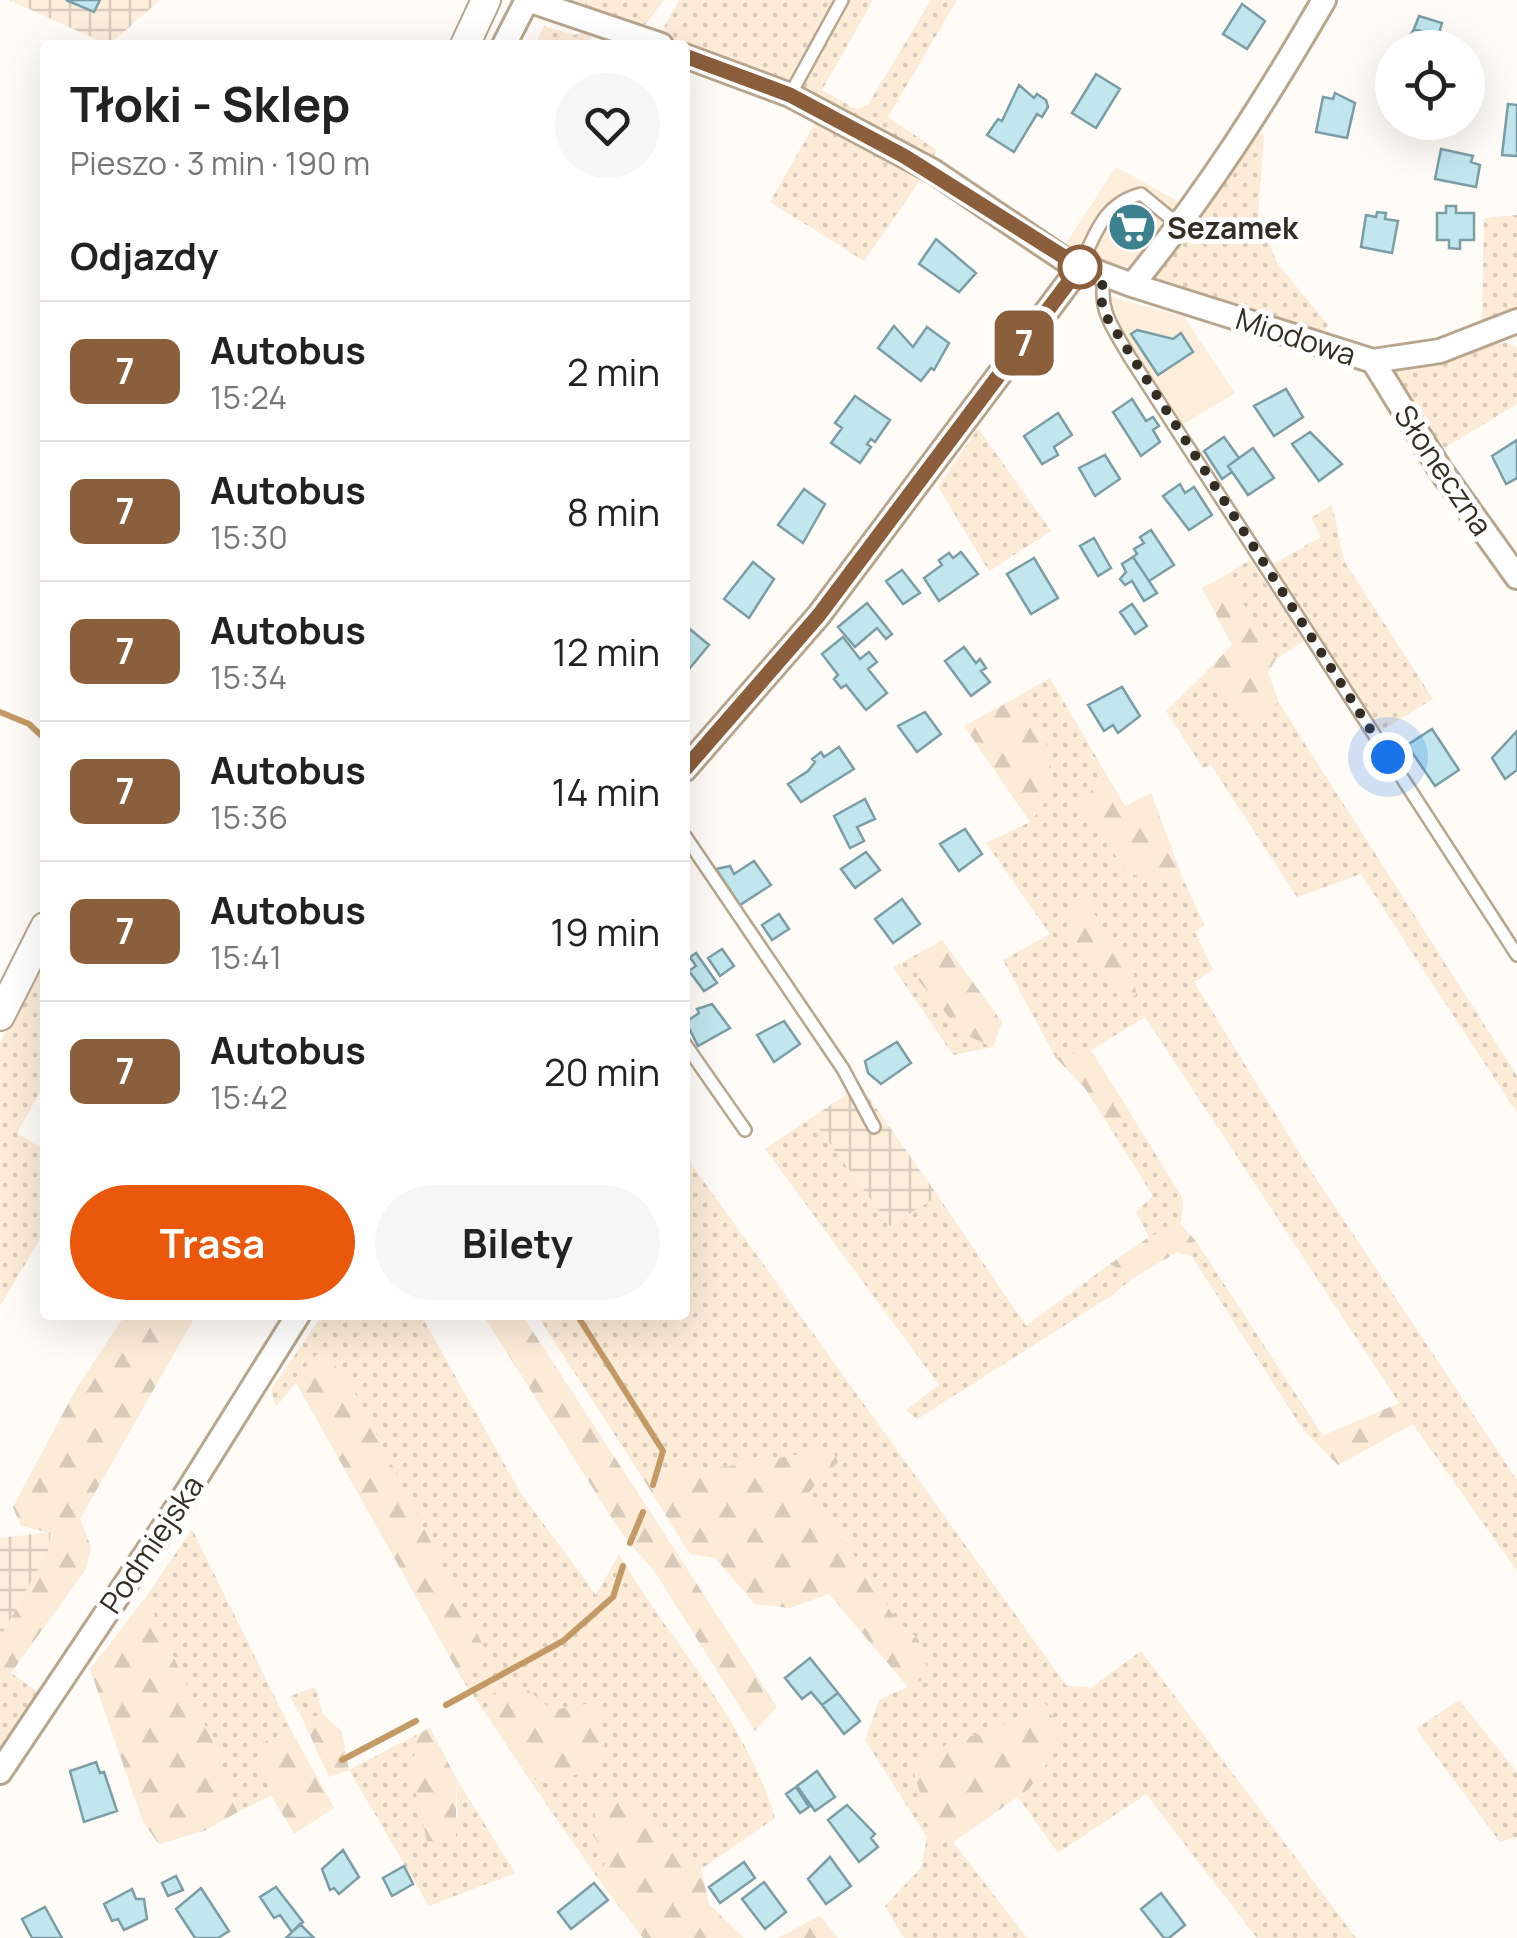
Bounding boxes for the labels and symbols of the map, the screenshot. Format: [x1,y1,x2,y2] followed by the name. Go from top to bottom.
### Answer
[1106,201,1158,253] supermarket icon: Sezamek
[1167,207,1299,248] place label: Sezamek
[1059,246,1101,288] unlabelled marker
[1231,297,1361,375] street label: Miodowa
[992,310,1056,376] line badge: 7
[1385,397,1503,543] street label: Słoneczna
[1363,732,1413,782] your location
[90,1467,212,1621] street label: Podmiejska

